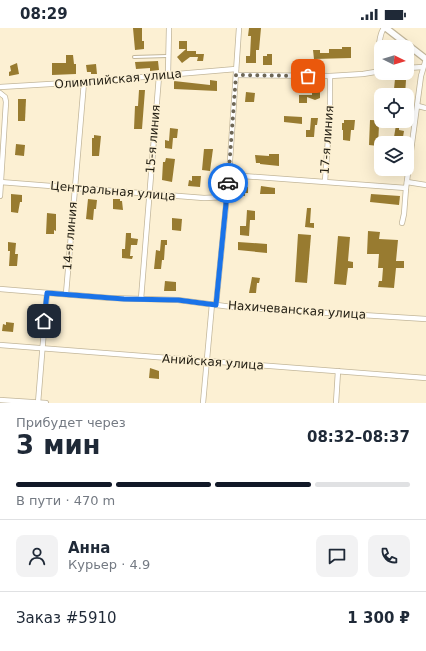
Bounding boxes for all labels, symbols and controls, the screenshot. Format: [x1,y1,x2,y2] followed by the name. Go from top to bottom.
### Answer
[20,5,68,23] text: 08:29
[374,40,414,80] north arrow
[374,40,414,176] map controls
[291,59,325,93] pin
[297,65,319,87] icon: bag
[54,66,182,92] street label: Олимпийская улица
[374,88,414,128] button: locate
[143,104,163,174] street label: 15-я линия
[318,105,336,175] street label: 17-я линия
[374,136,414,176] button: layers
[208,163,248,203] courier
[217,172,239,194] icon: car
[50,179,176,203] street label: Центральная улица
[60,201,80,271] street label: 14-я линия
[228,298,366,322] street label: Нахичеванская улица
[27,304,61,338] pin
[33,310,55,332] icon: home
[162,351,264,373] street label: Анийская улица
[16,415,126,430] text: Прибудет через
[307,428,410,446] text: 08:32–08:37
[16,430,101,460] text: 3 мин
[16,493,115,508] text: В пути · 470 m
[16,535,58,577] button: person
[316,535,358,577] button: chat
[368,535,410,577] button: phone
[68,539,110,557] text: Анна
[68,557,150,572] text: Курьер · 4.9
[16,609,117,627] text: Заказ #5910
[347,609,410,627] text: 1 300 ₽

